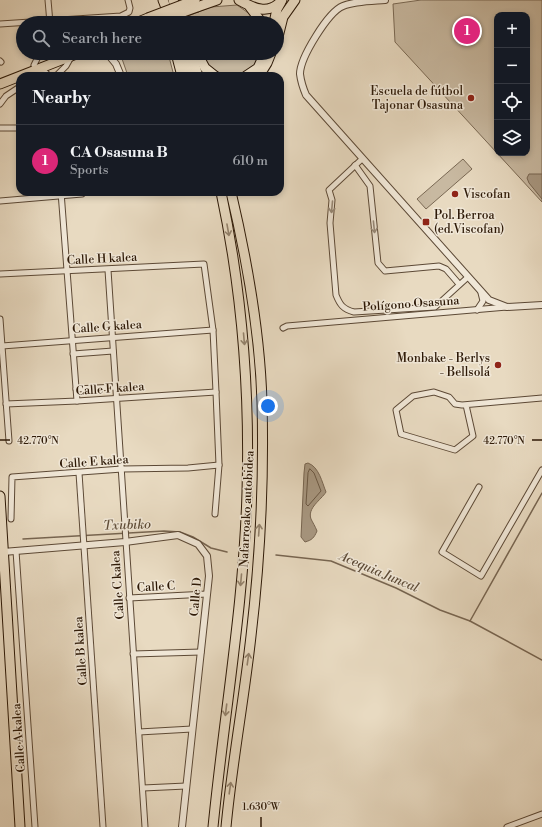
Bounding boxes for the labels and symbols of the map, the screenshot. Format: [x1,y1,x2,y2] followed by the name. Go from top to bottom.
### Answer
[454,16,480,46] pin: 1
[370,84,464,113] place label: Escuela de fútbol Tajonar Osasuna
[466,93,476,103] marker: Escuela de fútbol Tajonar Osasuna
[462,187,510,202] place label: Viscofan
[450,189,460,199] marker: Viscofan
[328,200,335,213] one-way arrow
[434,208,504,237] place label: Pol. Berroa (ed.Viscofan)
[421,217,431,227] marker: Pol. Berroa (ed.Viscofan)
[371,220,378,233] one-way arrow
[224,223,232,236] one-way arrow
[66,250,138,268] street label: Calle H kalea
[362,293,461,315] street label: Polígono Osasuna
[72,317,143,337] street label: Calle G kalea
[240,332,247,345] one-way arrow
[396,351,491,380] place label: Monbake - Berlys - Bellsolá
[493,360,503,370] marker: Monbake - Berlys - Bellsolá
[75,379,146,399] street label: Calle F kalea
[258,396,278,416] your location
[17,435,59,447] text: 42.770°N
[483,435,525,447] text: 42.770°N
[236,449,258,568] street label: Nafarroako autobidea
[59,452,130,472] street label: Calle E kalea
[103,516,151,534] water label: Txubiko
[255,524,262,537] one-way arrow
[335,547,422,596] water label: Acequia Juncal
[108,549,128,620] street label: Calle C kalea
[237,573,244,586] one-way arrow
[187,577,205,617] street label: Calle D
[137,579,175,595] street label: Calle C
[71,615,91,686] street label: Calle B kalea
[244,653,252,666] one-way arrow
[9,702,29,773] street label: Calle A kalea
[222,703,230,716] one-way arrow
[226,782,234,795] one-way arrow
[242,801,281,813] text: 1.630°W

